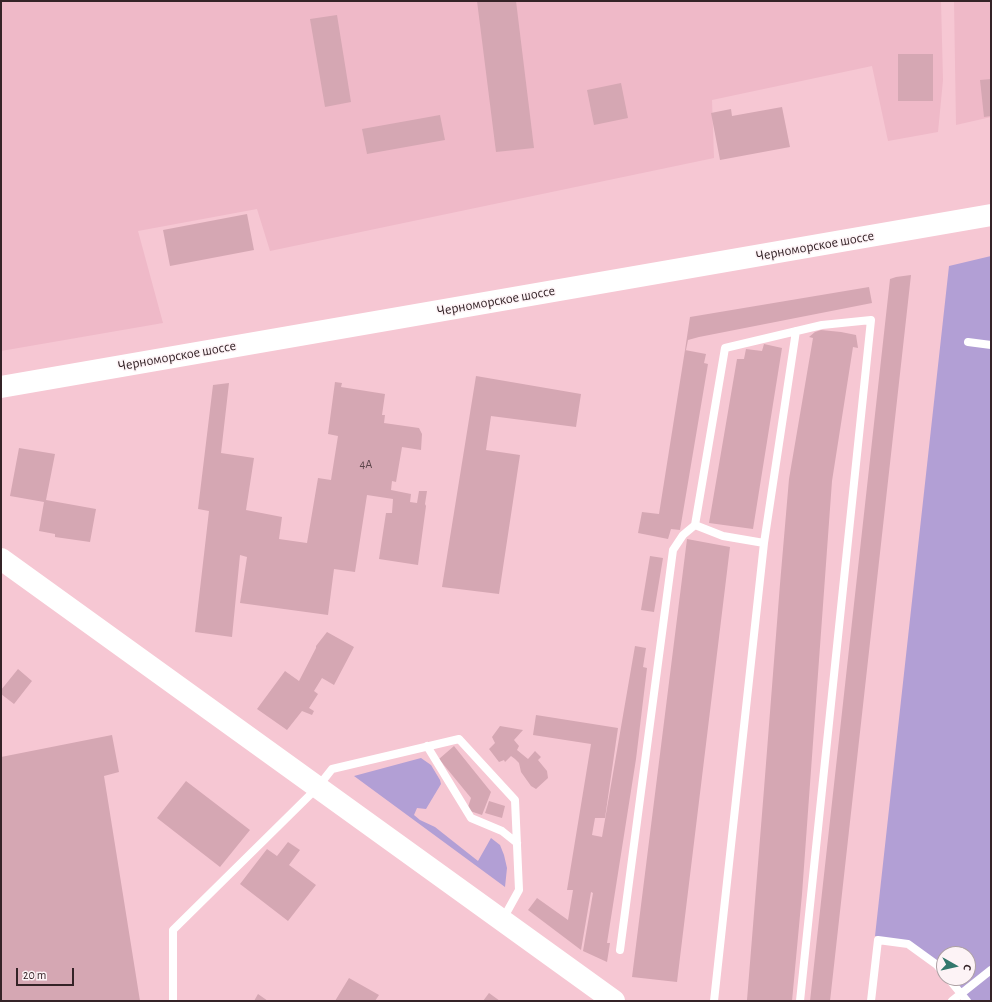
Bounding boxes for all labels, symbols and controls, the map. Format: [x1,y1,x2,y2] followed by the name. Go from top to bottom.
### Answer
[755,227,875,265] street label: Черноморское шоссе
[436,282,556,320] street label: Черноморское шоссе
[117,337,237,375] street label: Черноморское шоссе
[360,457,372,471] house number: 4А
[936,946,976,986] north arrow
[18,960,76,986] scale bar
[962,964,973,971] text: С
[23,969,46,981] text: 20 m

